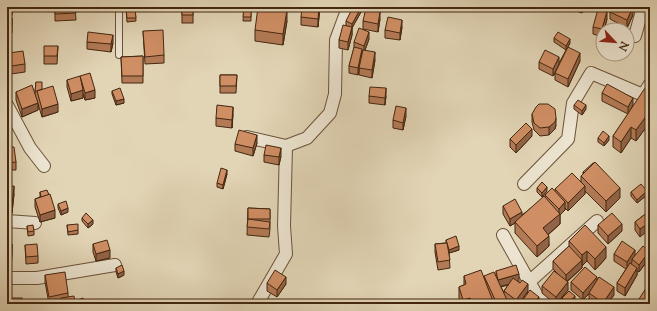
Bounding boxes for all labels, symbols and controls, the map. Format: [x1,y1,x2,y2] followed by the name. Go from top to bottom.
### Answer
[595,22,635,62] north arrow
[614,38,633,54] text: N

